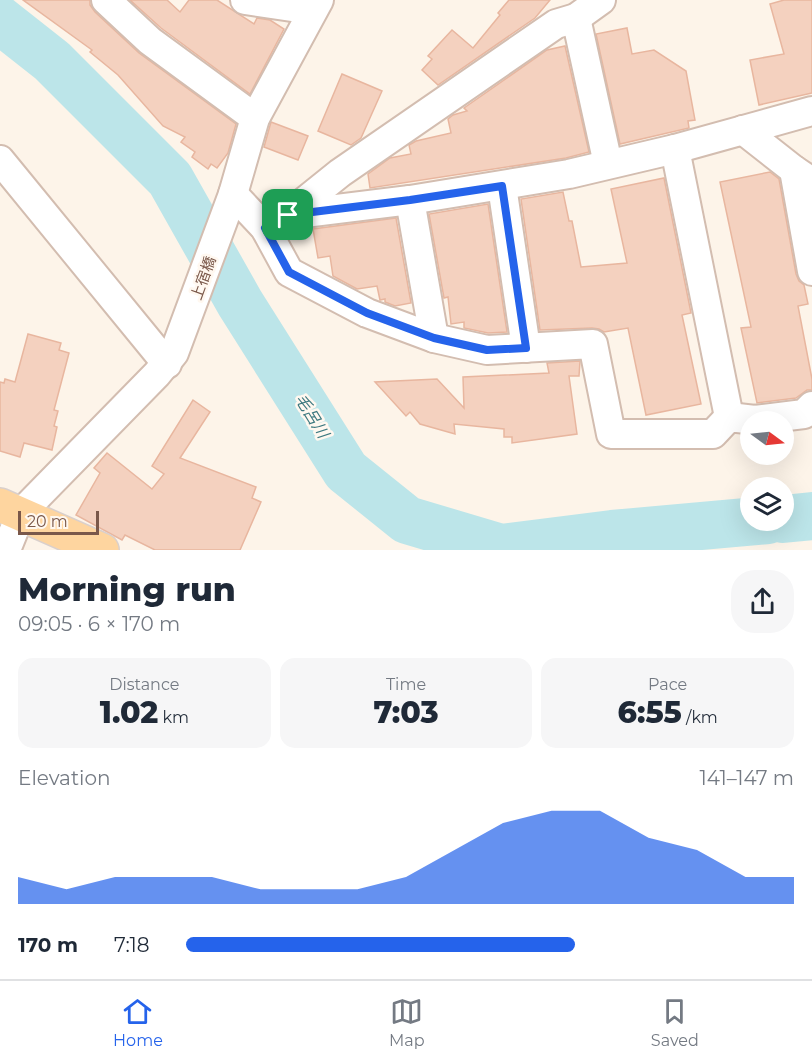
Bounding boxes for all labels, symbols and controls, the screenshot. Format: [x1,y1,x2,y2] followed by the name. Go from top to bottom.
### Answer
[262,189,313,240] pin
[271,198,304,231] icon: arrive
[186,254,220,302] street label: 上宿橋
[291,391,334,443] water label: 毛呂川
[740,411,794,465] north arrow
[740,411,794,531] map controls
[740,477,794,531] button: layers
[18,508,99,536] scale bar
[27,512,68,531] text: 20 m
[18,569,236,609] text: Morning run
[731,570,794,633] button: share
[18,612,180,636] text: 09:05 · 6 × 170 m
[109,675,179,694] text: Distance
[386,675,426,694] text: Time
[648,675,687,694] text: Pace
[100,694,158,731] text: 1.02
[373,694,439,731] text: 7:03
[618,694,682,731] text: 6:55
[158,708,189,727] text: km
[682,708,718,727] text: /km
[18,766,110,790] text: Elevation
[700,766,794,790] text: 141–147 m
[18,933,78,957] text: 170 m
[114,933,150,957] text: 7:18
[113,995,163,1050] tab: Home
[389,995,425,1050] tab: Map
[651,995,699,1050] tab: Saved

